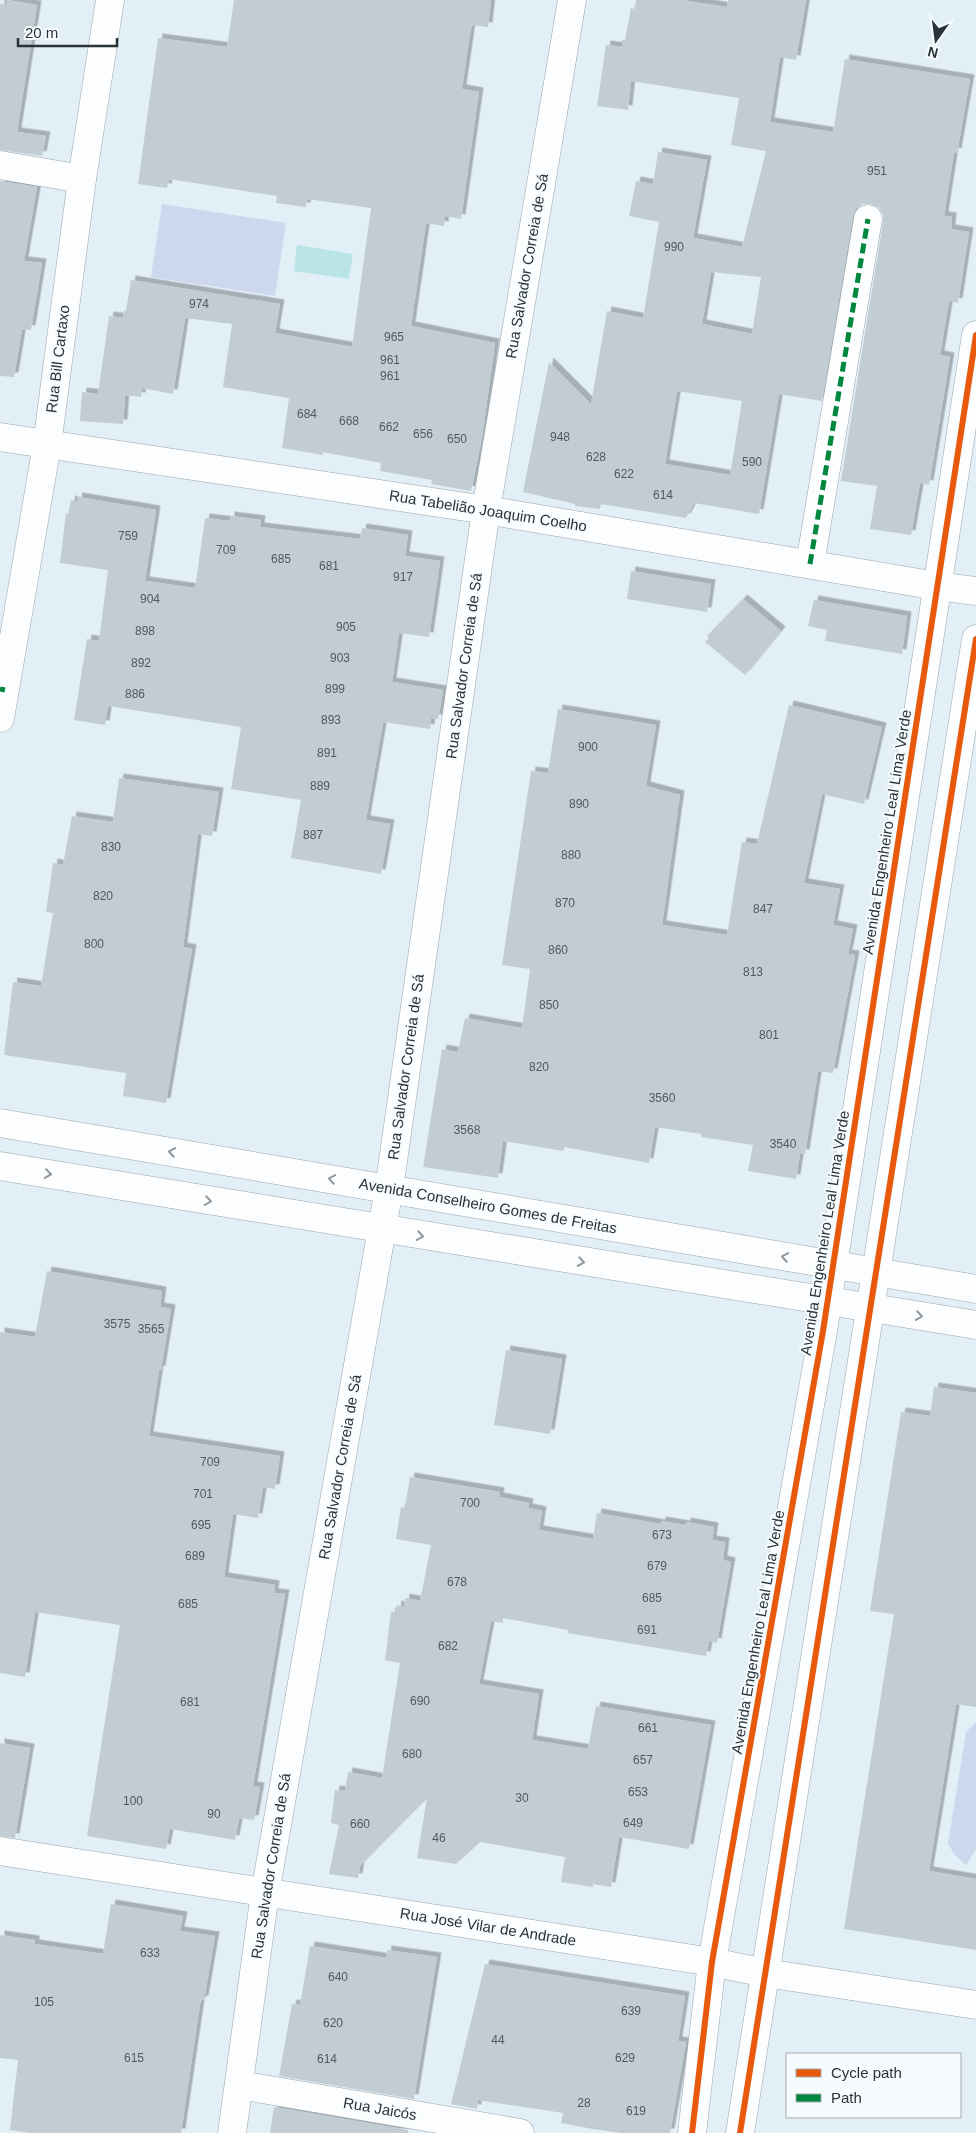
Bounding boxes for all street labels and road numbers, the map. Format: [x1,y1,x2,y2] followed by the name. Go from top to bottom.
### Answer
[502,171,551,360] street label: Rua Salvador Correia de Sá
[42,304,73,414] street label: Rua Bill Cartaxo
[388,486,588,535] street label: Rua Tabelião Joaquim Coelho
[442,571,485,760] street label: Rua Salvador Correia de Sá
[859,708,914,955] street label: Avenida Engenheiro Leal Lima Verde
[384,972,427,1161] street label: Rua Salvador Correia de Sá
[797,1109,852,1356] street label: Avenida Engenheiro Leal Lima Verde
[358,1174,618,1237] street label: Avenida Conselheiro Gomes de Freitas
[315,1372,364,1561] street label: Rua Salvador Correia de Sá
[728,1509,787,1755] street label: Avenida Engenheiro Leal Lima Verde
[247,1771,294,1960] street label: Rua Salvador Correia de Sá
[399,1904,577,1949] street label: Rua José Vilar de Andrade
[342,2094,418,2123] street label: Rua Jaicós

